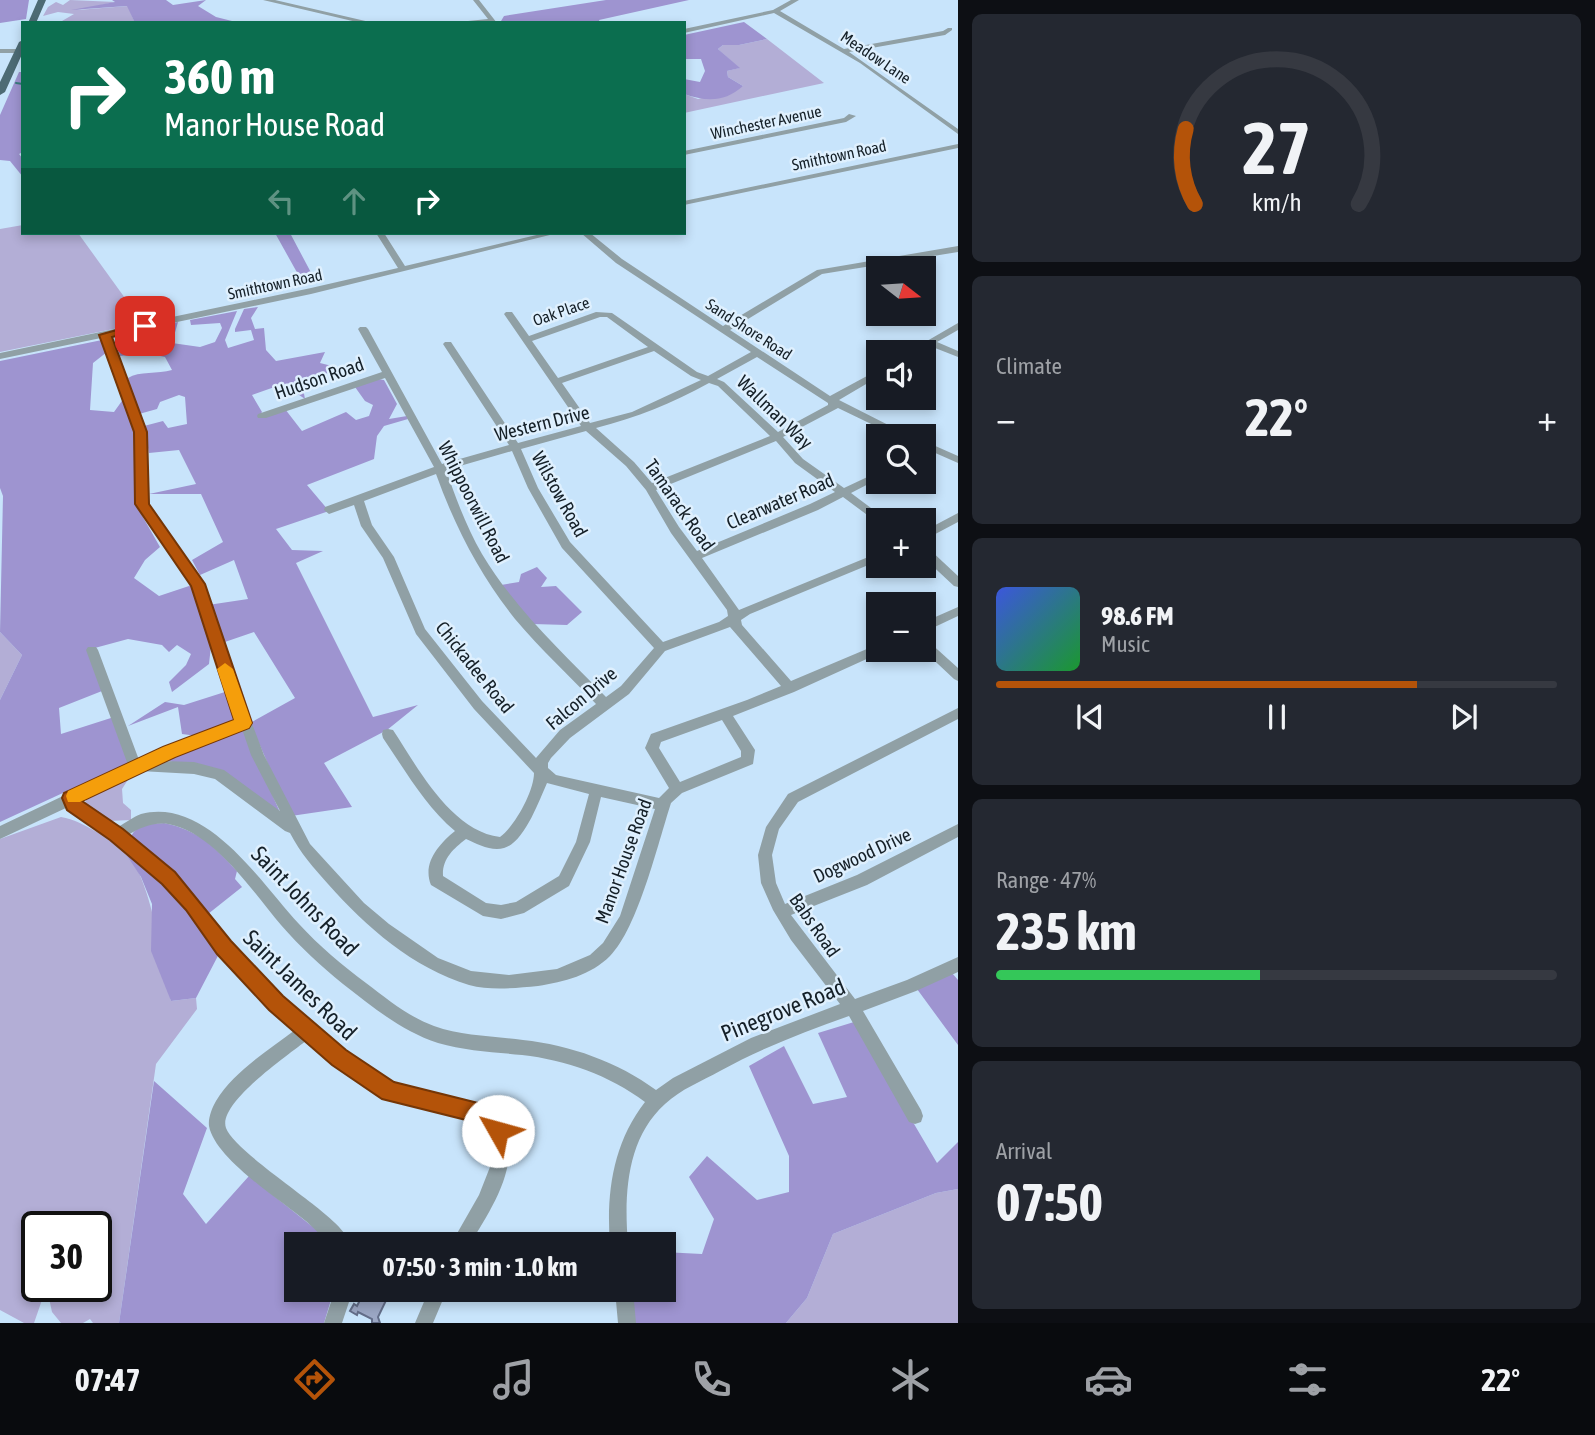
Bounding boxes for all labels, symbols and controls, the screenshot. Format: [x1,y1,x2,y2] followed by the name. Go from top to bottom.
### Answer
[837,27,915,87] street label: Meadow Lane
[164,48,275,104] text: 360 m
[49,49,140,140] icon: right
[709,101,823,143] street label: Winchester Avenue
[164,106,385,143] text: Manor House Road
[1242,106,1311,189] text: 27
[790,136,888,174] street label: Smithtown Road
[262,182,300,220] icon: left
[335,182,373,220] icon: ahead
[408,182,446,220] icon: right
[1252,188,1301,216] text: km/h
[866,256,936,326] north arrow
[866,256,936,662] map controls
[226,265,324,303] street label: Smithtown Road
[530,293,592,329] street label: Oak Place
[703,295,795,363] street label: Sand Shore Road
[115,296,175,356] pin
[126,307,164,345] icon: arrive
[866,340,936,410] button: sound
[271,352,367,404] street label: Hudson Road
[996,353,1062,379] text: Climate
[733,371,817,453] street label: Wallman Way
[1245,387,1308,447] text: 22°
[996,396,1016,439] text: −
[1537,396,1557,439] text: +
[492,401,592,445] street label: Western Drive
[866,424,936,494] button: search
[434,438,514,566] street label: Whippoorwill Road
[528,447,592,541] street label: Wilstow Road
[640,455,720,555] street label: Tamarack Road
[723,468,837,534] street label: Clearwater Road
[866,508,936,578] button: +
[866,592,936,662] button: −
[1101,601,1174,631] text: 98.6 FM
[431,617,519,717] street label: Chickadee Road
[1101,631,1149,657] text: Music
[541,662,621,734] street label: Falcon Drive
[1071,698,1109,736] icon: previous
[1258,698,1296,736] icon: pause
[1445,698,1483,736] icon: next
[590,796,656,926] street label: Manor House Road
[810,823,914,887] street label: Dogwood Drive
[246,841,364,961] street label: Saint Johns Road
[996,867,1096,893] text: Range · 47%
[785,889,845,961] street label: Babs Road
[996,901,1137,961] text: 235 km
[238,925,362,1045] street label: Saint James Road
[717,973,849,1047] street label: Pinegrove Road
[461,1094,535,1168] position arrow
[996,1138,1052,1164] text: Arrival
[996,1172,1103,1232] text: 07:50
[21,1211,112,1302] speed limit sign: 30
[383,1252,577,1282] text: 07:50 · 3 min · 1.0 km
[290,1355,339,1404] icon: directions
[489,1355,538,1404] icon: music
[687,1355,736,1404] icon: phone
[886,1355,935,1404] icon: climate
[1084,1355,1133,1404] icon: car
[1283,1355,1332,1404] icon: filters
[75,1361,141,1398] text: 07:47
[1481,1361,1520,1398] text: 22°

